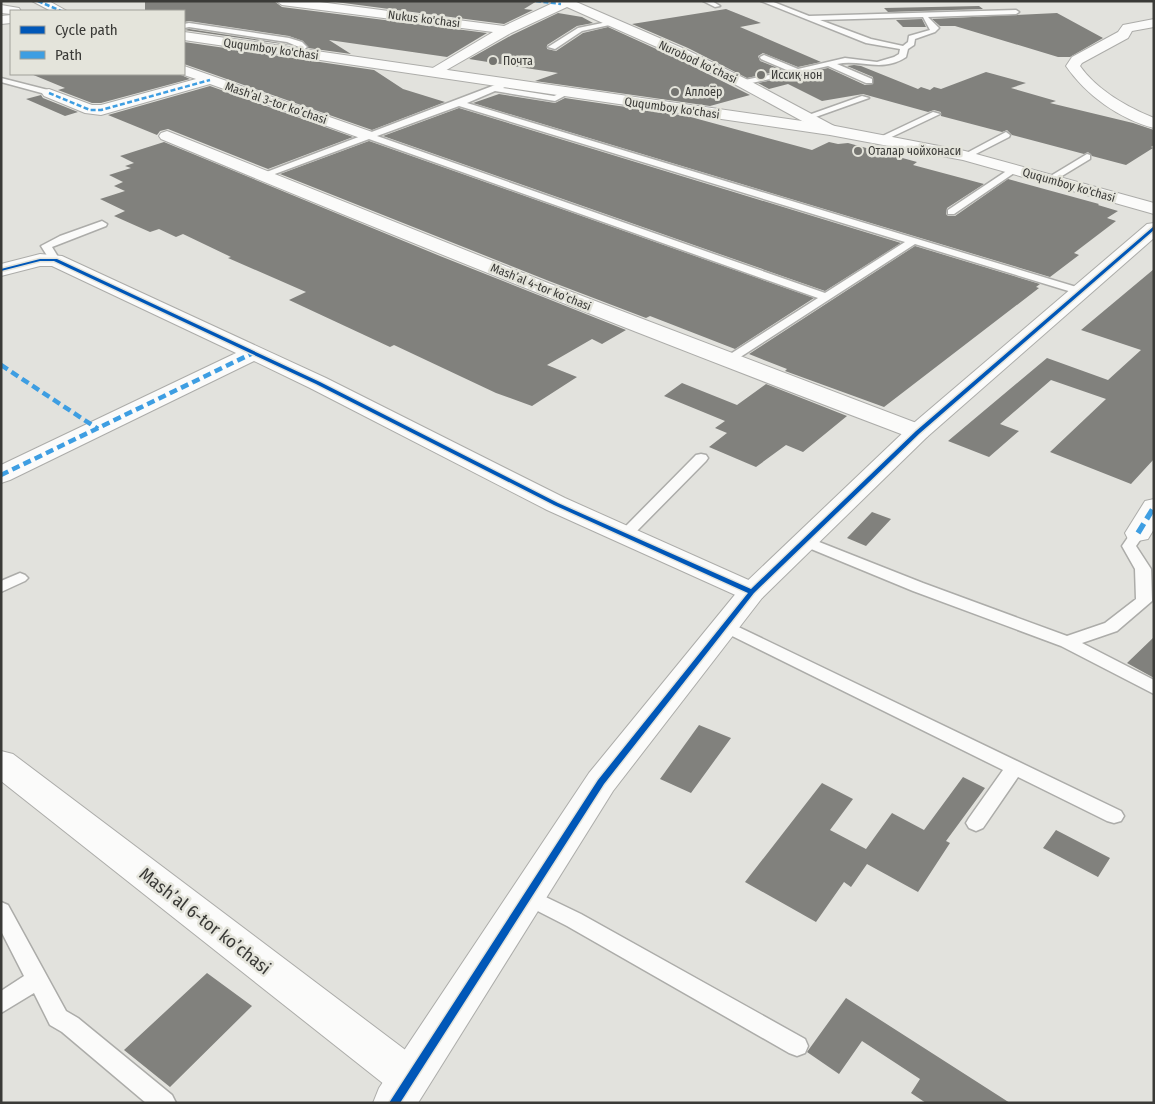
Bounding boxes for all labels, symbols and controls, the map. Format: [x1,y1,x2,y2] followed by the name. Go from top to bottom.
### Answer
[387,8,461,30] street label: Nukus ko'chasi
[10,10,185,75] legend
[55,21,118,39] text: Cycle path
[223,35,319,63] street label: Ququmboy ko'chasi
[656,37,740,86] street label: Nurobod koʻchasi
[55,46,82,64] text: Path
[503,54,533,68] place label: Почта
[487,55,499,67] marker: Почта
[771,68,822,82] place label: Иссиқ нон
[755,69,767,81] marker: Иссиқ нон
[223,79,329,127] street label: Mashʼal 3-tor koʼchasi
[685,85,722,99] place label: Аллоёр
[669,86,681,98] marker: Аллоёр
[624,94,720,122] street label: Ququmboy ko'chasi
[868,144,961,158] place label: Оталар чойхонаси
[852,145,864,157] marker: Оталар чойхонаси
[1021,165,1117,205] street label: Ququmboy ko'chasi
[489,260,593,314] street label: Mashʼal 4-tor koʼchasi
[135,863,275,979] street label: Mashʼal 6-tor koʼchasi

